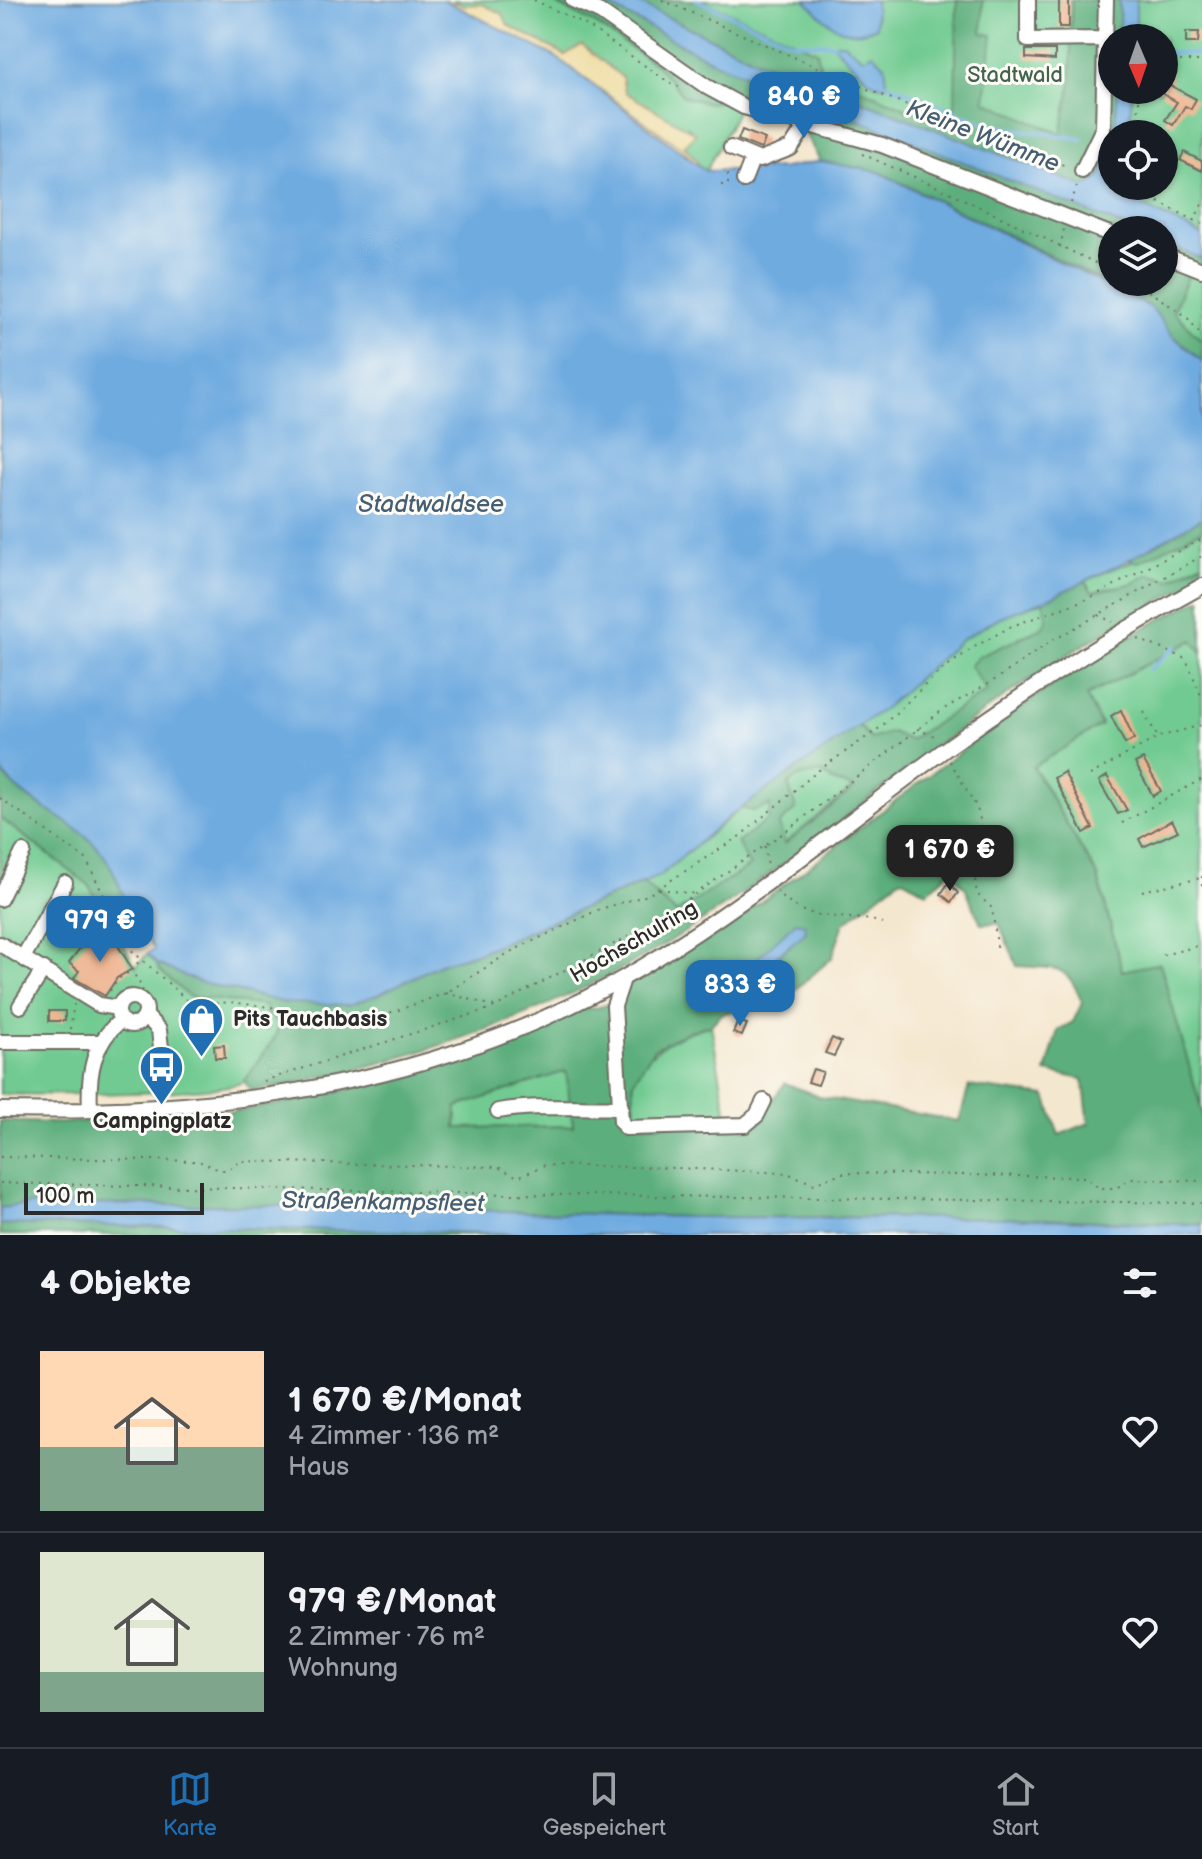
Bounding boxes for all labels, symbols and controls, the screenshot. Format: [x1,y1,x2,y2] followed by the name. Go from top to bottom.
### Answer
[1098,24,1178,104] north arrow
[1098,24,1178,296] map controls
[967,62,1063,89] park label: Stadtwald
[748,72,860,140] pin: 840 €
[767,82,841,113] text: 840 €
[902,93,1064,179] water label: Kleine Wümme
[1098,120,1178,200] button: locate
[1098,216,1178,296] button: layers
[358,490,504,519] water label: Stadtwaldsee
[876,825,1024,893] pin: 1 670 €
[905,835,995,866] text: 1 670 €
[566,895,702,989] street label: Hochschulring
[44,896,156,964] pin: 979 €
[64,906,136,937] text: 979 €
[684,960,796,1028] pin: 833 €
[704,970,776,1001] text: 833 €
[178,995,226,1058] shop icon: Pits Tauchbasis
[233,1006,387,1033] place label: Pits Tauchbasis
[138,1044,186,1107] bus stop icon: Campingplatz
[93,1108,232,1135] place label: Campingplatz
[24,1179,204,1215] scale bar
[36,1183,95,1210] text: 100 m
[281,1186,485,1218] water label: Straßenkampsfleet
[1118,1261,1162,1305] icon: filters
[40,1263,191,1304] text: 4 Objekte
[288,1380,522,1421] text: 1 670 €/Monat
[104,1383,200,1479] icon: home
[1118,1409,1162,1453] icon: heart
[288,1421,499,1452] text: 4 Zimmer · 136 m²
[288,1452,349,1483] text: Haus
[288,1581,496,1622] text: 979 €/Monat
[104,1584,200,1680] icon: home
[1118,1610,1162,1654] icon: heart
[288,1622,485,1653] text: 2 Zimmer · 76 m²
[288,1653,398,1684] text: Wohnung
[163,1767,217,1842] tab: Karte
[543,1767,666,1842] tab: Gespeichert
[992,1767,1039,1842] tab: Start

